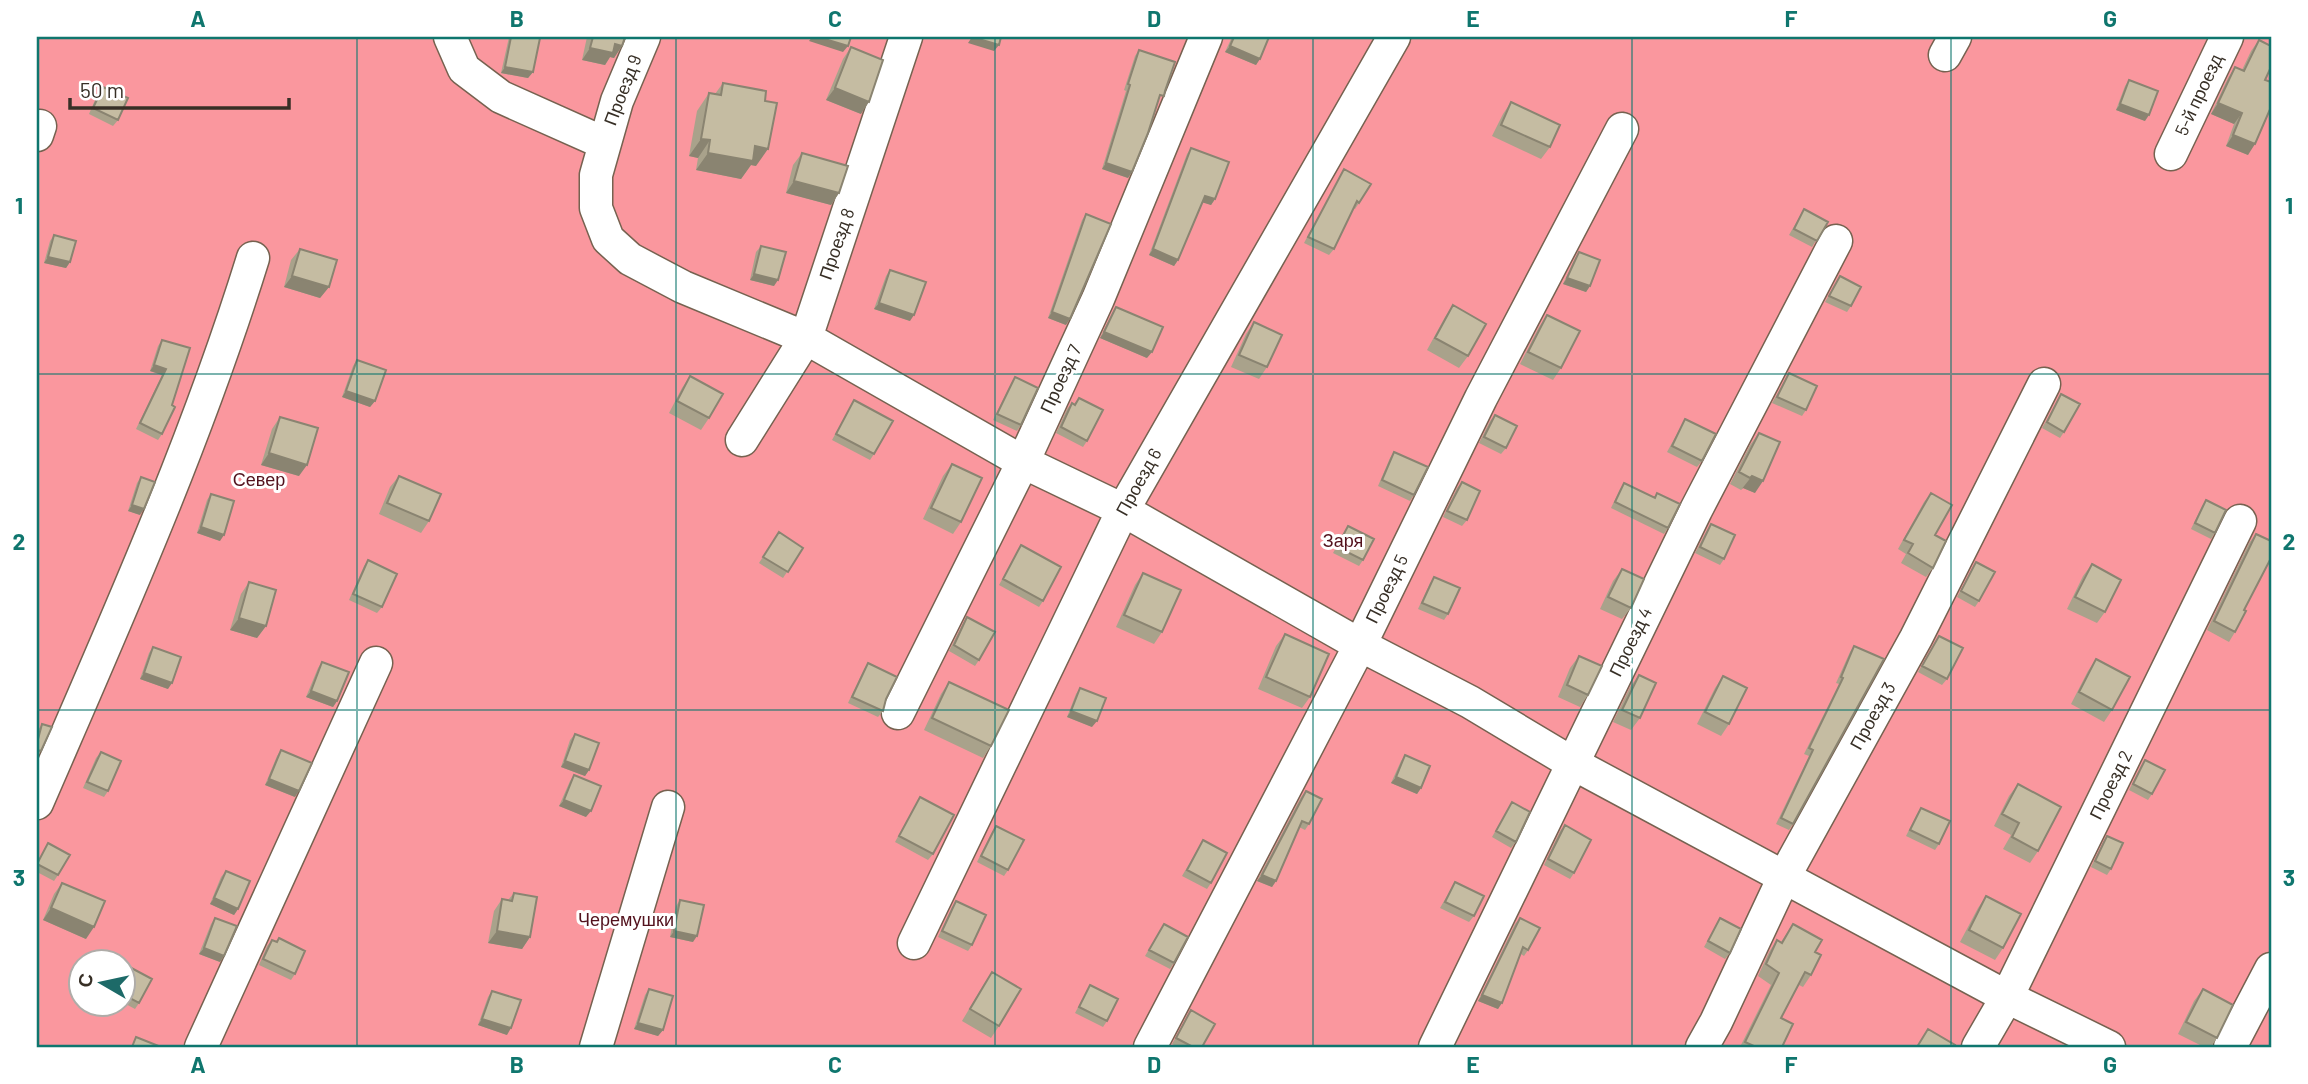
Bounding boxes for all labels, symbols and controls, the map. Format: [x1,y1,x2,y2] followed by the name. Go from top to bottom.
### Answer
[190,4,206,32] text: A
[510,4,524,32] text: B
[828,4,842,32] text: C
[1147,4,1161,32] text: D
[1466,4,1480,32] text: E
[1785,4,1798,32] text: F
[2103,4,2117,32] text: G
[2170,50,2227,139] street label: 5-й проезд
[599,51,646,128] street label: Проезд 9
[70,66,289,110] scale bar
[80,77,124,102] text: 50 m
[15,191,23,219] text: 1
[2285,191,2293,219] text: 1
[814,205,858,282] street label: Проезд 8
[1035,340,1086,416] street label: Проезд 7
[1111,444,1166,519] street label: Проезд 6
[233,468,285,490] park label: Север
[13,527,25,555] text: 2
[2283,527,2295,555] text: 2
[1323,529,1363,551] park label: Заря
[1360,551,1412,627] street label: Проезд 5
[1604,603,1656,680] street label: Проезд 4
[1845,678,1900,753] street label: Проезд 3
[2084,746,2136,823] street label: Проезд 2
[13,863,25,891] text: 3
[2283,863,2295,891] text: 3
[578,908,674,930] park label: Черемушки
[66,948,136,1018] north arrow
[72,971,97,989] text: С
[190,1050,206,1078] text: A
[510,1050,524,1078] text: B
[828,1050,842,1078] text: C
[1147,1050,1161,1078] text: D
[1466,1050,1480,1078] text: E
[1785,1050,1798,1078] text: F
[2103,1050,2117,1078] text: G

